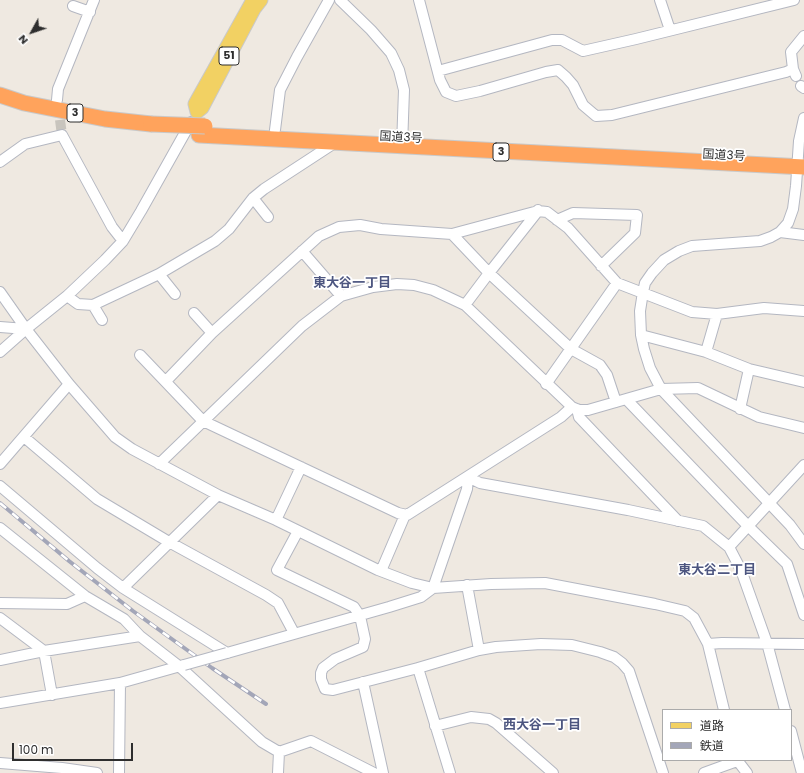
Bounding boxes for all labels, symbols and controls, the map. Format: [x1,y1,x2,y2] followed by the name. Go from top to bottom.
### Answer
[12,12,52,52] north arrow
[14,31,32,48] text: N
[219,47,239,65] road number: 51
[67,104,83,122] road number: 3
[379,130,423,146] street label: 国道3号
[493,143,509,161] road number: 3
[702,148,746,164] street label: 国道3号
[313,276,391,292] district label: 東大谷一丁目
[678,563,756,579] district label: 東大谷二丁目
[662,709,792,761] legend
[700,717,724,734] text: 道路
[503,718,581,734] district label: 西大谷一丁目
[14,735,135,761] scale bar
[700,737,724,754] text: 鉄道
[19,741,53,758] text: 100 m

